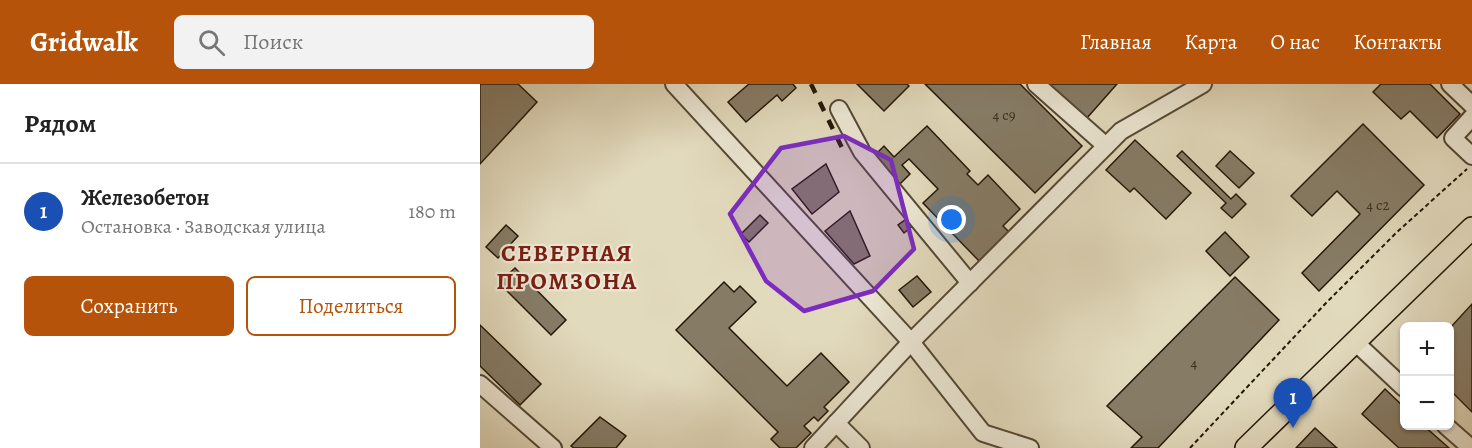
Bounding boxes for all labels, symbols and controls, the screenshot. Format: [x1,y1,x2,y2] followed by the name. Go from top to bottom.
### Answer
[174,15,594,69] search box
[30,23,138,61] text: Gridwalk
[195,26,228,59] icon: search
[243,27,303,57] text: Поиск
[1080,28,1152,56] text: Главная
[1185,28,1237,56] text: Карта
[1270,28,1320,56] text: О нас
[1353,28,1442,56] text: Контакты
[992,105,1016,125] house number: 4 с9
[24,106,96,141] text: Рядом
[81,183,210,213] text: Железобетон
[1366,195,1390,215] house number: 4 с2
[40,198,47,225] text: 1
[408,198,456,225] text: 180 m
[937,205,966,234] your location
[81,213,326,240] text: Остановка · Заводская улица
[496,237,638,297] district label: СЕВЕРНАЯ ПРОМЗОНА
[24,276,234,336] button: Сохранить
[246,276,456,336] button: Поделиться
[1400,322,1454,430] map controls
[1400,322,1454,376] button: +
[1191,353,1198,373] house number: 4
[1400,376,1454,430] button: −
[1274,378,1312,428] pin: 1

